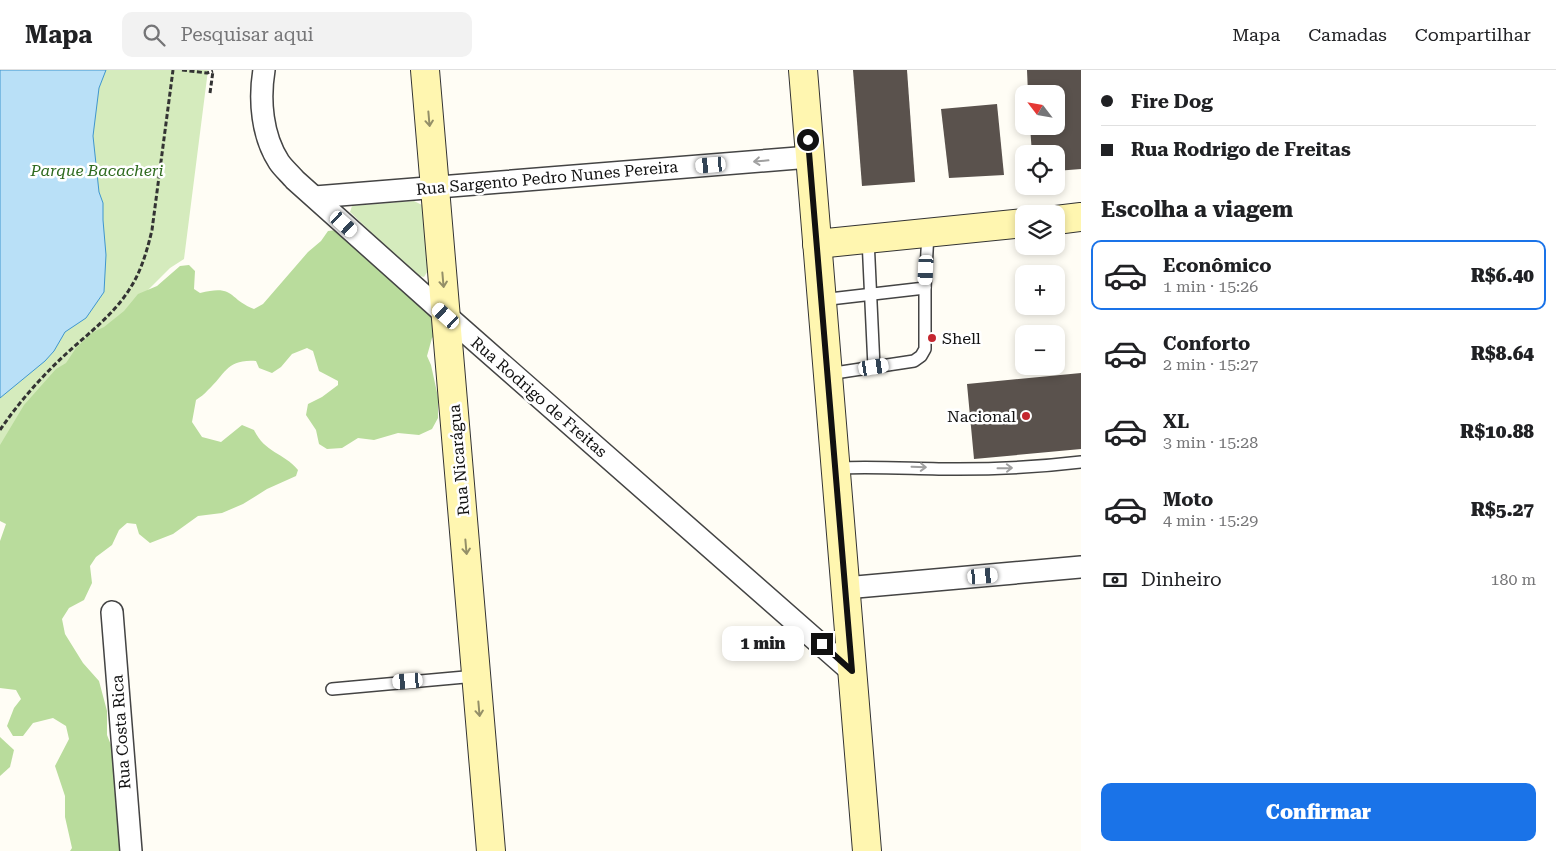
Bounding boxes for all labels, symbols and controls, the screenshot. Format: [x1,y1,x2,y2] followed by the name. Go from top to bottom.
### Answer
[122,12,472,57] search box
[25,21,92,49] text: Mapa
[140,21,168,49] icon: search
[180,23,314,46] text: Pesquisar aqui
[1232,24,1280,45] text: Mapa
[1308,24,1387,45] text: Camadas
[1415,24,1531,45] text: Compartilhar
[1015,85,1065,135] north arrow
[1015,85,1065,375] map controls
[1131,90,1213,113] text: Fire Dog
[424,110,434,126] one-way arrow
[797,129,819,151] route start
[1131,138,1351,161] text: Rua Rodrigo de Freitas
[1015,145,1065,195] button: locate
[695,156,726,174] car
[753,156,769,166] one-way arrow
[415,157,679,199] street label: Rua Sargento Pedro Nunes Pereira
[29,161,164,180] park label: Parque Bacacheri
[1101,197,1293,222] text: Escolha a viagem
[1015,205,1065,255] button: layers
[327,208,360,240] car
[1103,253,1148,298] icon: car
[1163,254,1271,277] text: Econômico
[917,255,934,285] car
[1471,264,1534,287] text: R$6.40
[1015,265,1065,315] button: +
[439,272,448,288] one-way arrow
[1163,277,1258,296] text: 1 min · 15:26
[429,300,462,332] car
[1015,325,1065,375] button: −
[942,329,981,348] place label: Shell
[1103,331,1148,376] icon: car
[926,332,938,344] marker: Shell
[1163,332,1250,355] text: Conforto
[467,333,611,461] street label: Rua Rodrigo de Freitas
[1471,342,1534,365] text: R$8.64
[1163,355,1258,374] text: 2 min · 15:27
[858,357,889,377] car
[445,403,473,517] street label: Rua Nicarágua
[947,407,1016,426] place label: Nacional
[1103,409,1148,454] icon: car
[1020,410,1032,422] marker: Nacional
[1163,410,1189,433] text: XL
[1460,420,1534,443] text: R$10.88
[1163,433,1258,452] text: 3 min · 15:28
[911,463,927,472] one-way arrow
[996,463,1013,473] one-way arrow
[1103,487,1148,532] icon: car
[1163,488,1213,511] text: Moto
[1471,498,1534,521] text: R$5.27
[1163,511,1258,530] text: 4 min · 15:29
[461,539,470,555] one-way arrow
[1101,566,1129,594] icon: cash
[967,567,998,585] car
[1141,568,1222,591] text: Dinheiro
[1490,570,1536,589] text: 180 m
[722,626,804,662] callout: 1 min
[811,633,833,655] route end
[741,634,785,653] text: 1 min
[392,672,423,690] car
[107,674,134,790] street label: Rua Costa Rica
[474,701,484,717] one-way arrow
[1101,783,1536,841] button: Confirmar

